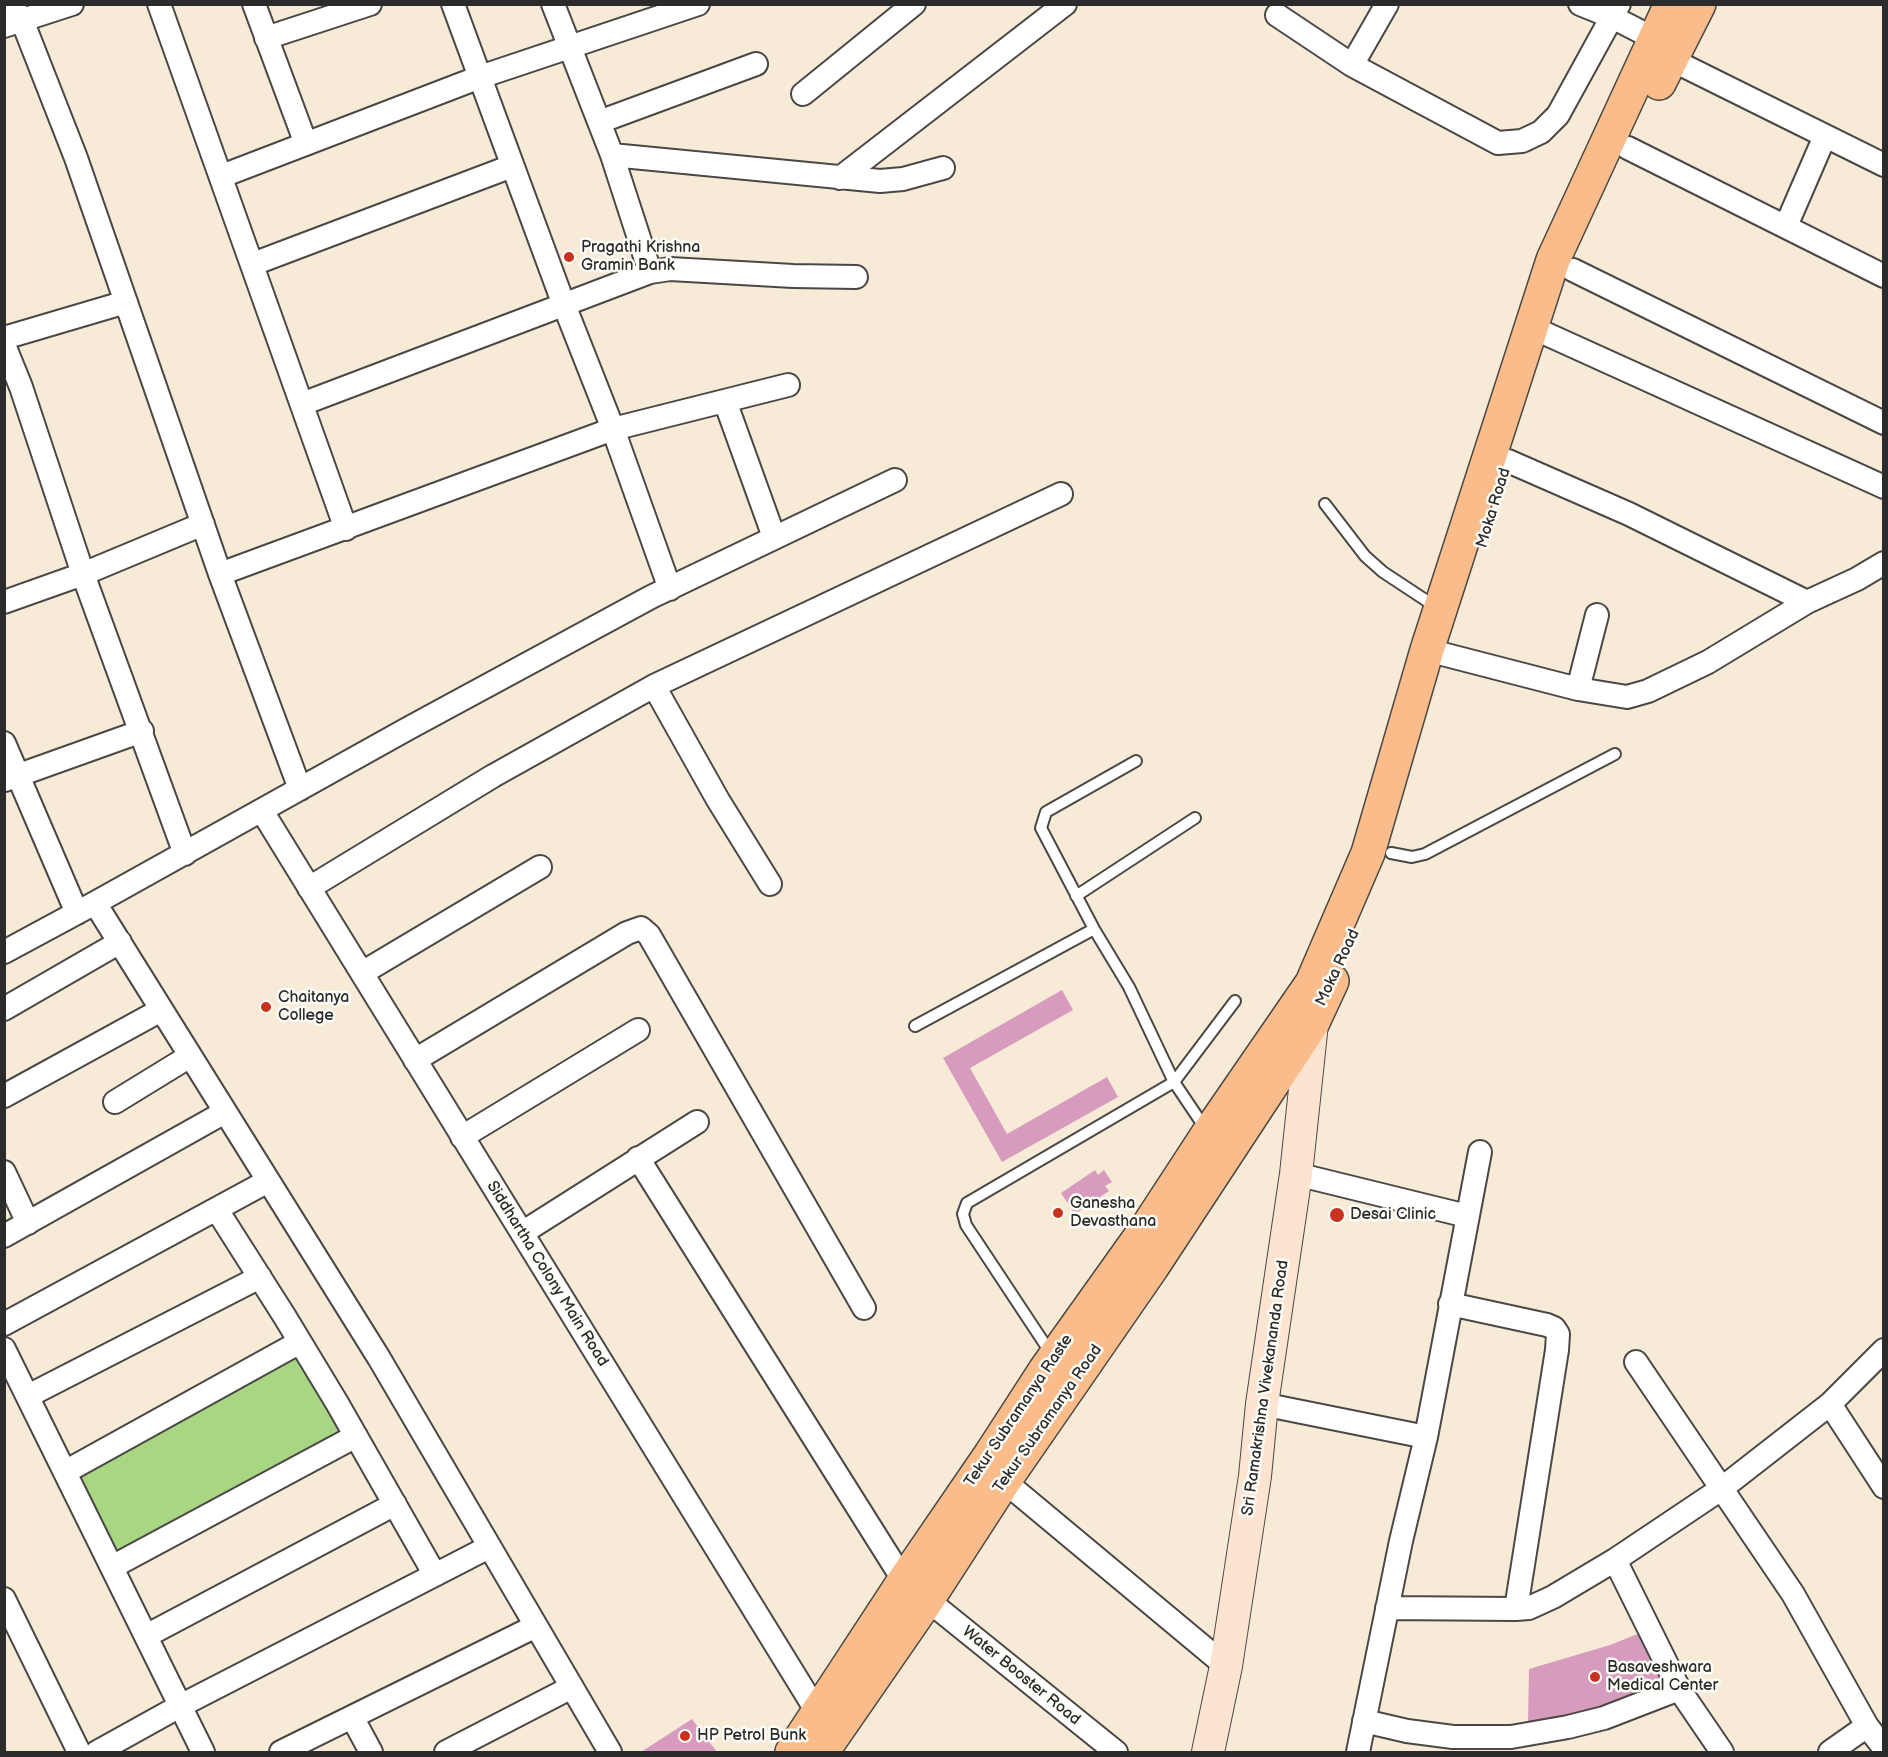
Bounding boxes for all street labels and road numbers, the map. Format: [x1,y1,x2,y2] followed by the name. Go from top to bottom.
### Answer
[1473,466,1515,550] street label: Moka Road
[1312,927,1364,1009] street label: Moka Road
[482,1178,612,1370] street label: Siddhartha Colony Main Road
[1239,1259,1293,1517] street label: Sri Ramakrishna Vivekananda Road
[961,1331,1077,1491] street label: Tekur Subramanya Raste
[990,1341,1106,1497] street label: Tekur Subramanya Road
[958,1622,1084,1730] street label: Water Booster Road

